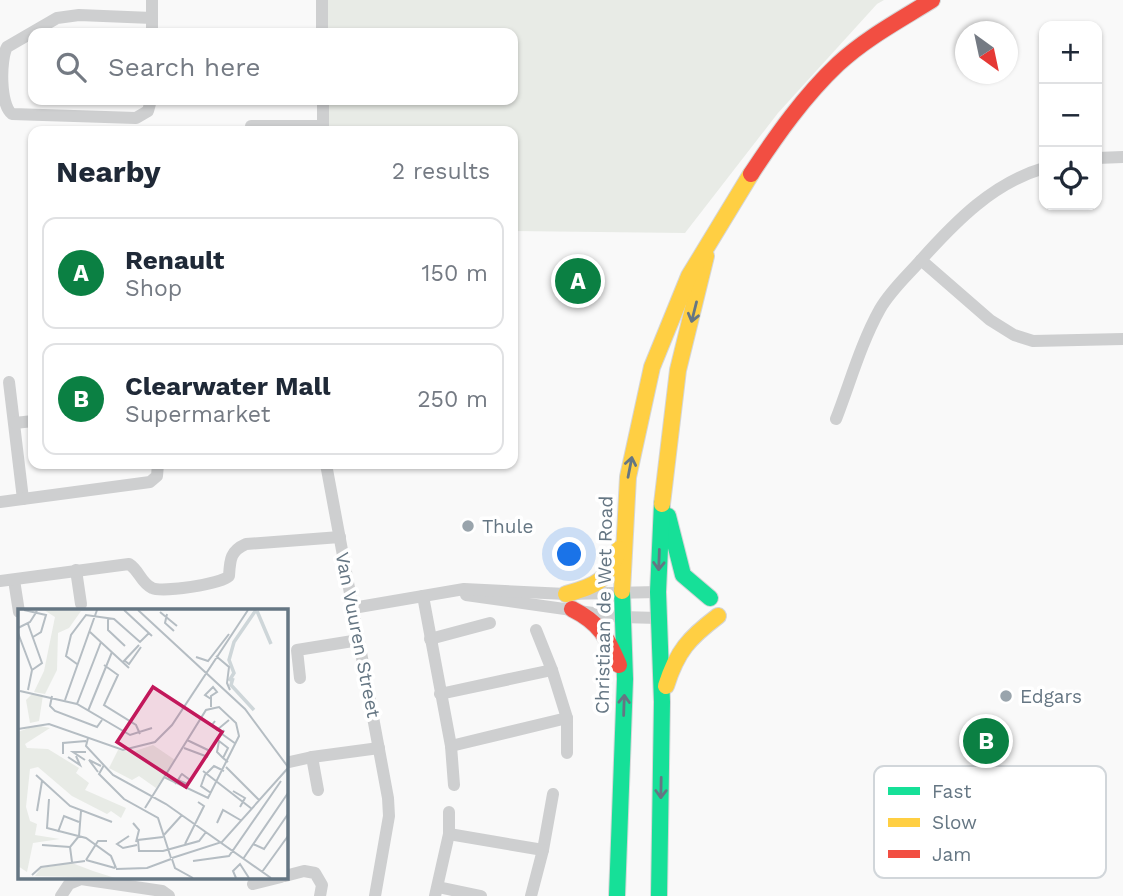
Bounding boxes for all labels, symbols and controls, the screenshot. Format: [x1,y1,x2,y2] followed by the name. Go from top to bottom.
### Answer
[955,21,1018,84] north arrow
[1039,21,1102,210] map controls
[1039,21,1102,84] button: +
[28,28,518,105] search box
[52,48,90,86] icon: search
[108,52,260,82] text: Search here
[1039,84,1102,147] button: −
[1039,147,1102,210] button: locate
[56,154,161,189] text: Nearby
[392,158,490,185] text: 2 results
[125,245,224,275] text: Renault
[555,255,601,307] pin: A
[73,260,89,287] text: A
[422,260,488,287] text: 150 m
[125,275,182,302] text: Shop
[687,300,700,323] one-way arrow
[125,371,331,401] text: Clearwater Mall
[73,386,89,413] text: B
[417,386,488,413] text: 250 m
[125,401,270,428] text: Supermarket
[623,456,637,479] one-way arrow
[591,496,617,714] street label: Christiaan de Wet Road
[482,515,533,538] place label: Thule
[460,518,476,534] marker: Thule
[552,537,586,571] your location
[653,549,666,572] one-way arrow
[331,550,385,720] street label: Van Vuuren Street
[18,609,287,878] inset map
[1020,685,1082,708] place label: Edgars
[998,688,1014,704] marker: Edgars
[618,694,631,717] one-way arrow
[963,715,1009,767] pin: B
[874,766,1106,878] legend
[654,776,667,799] one-way arrow
[932,780,971,803] text: Fast
[932,811,977,834] text: Slow
[932,843,971,866] text: Jam

